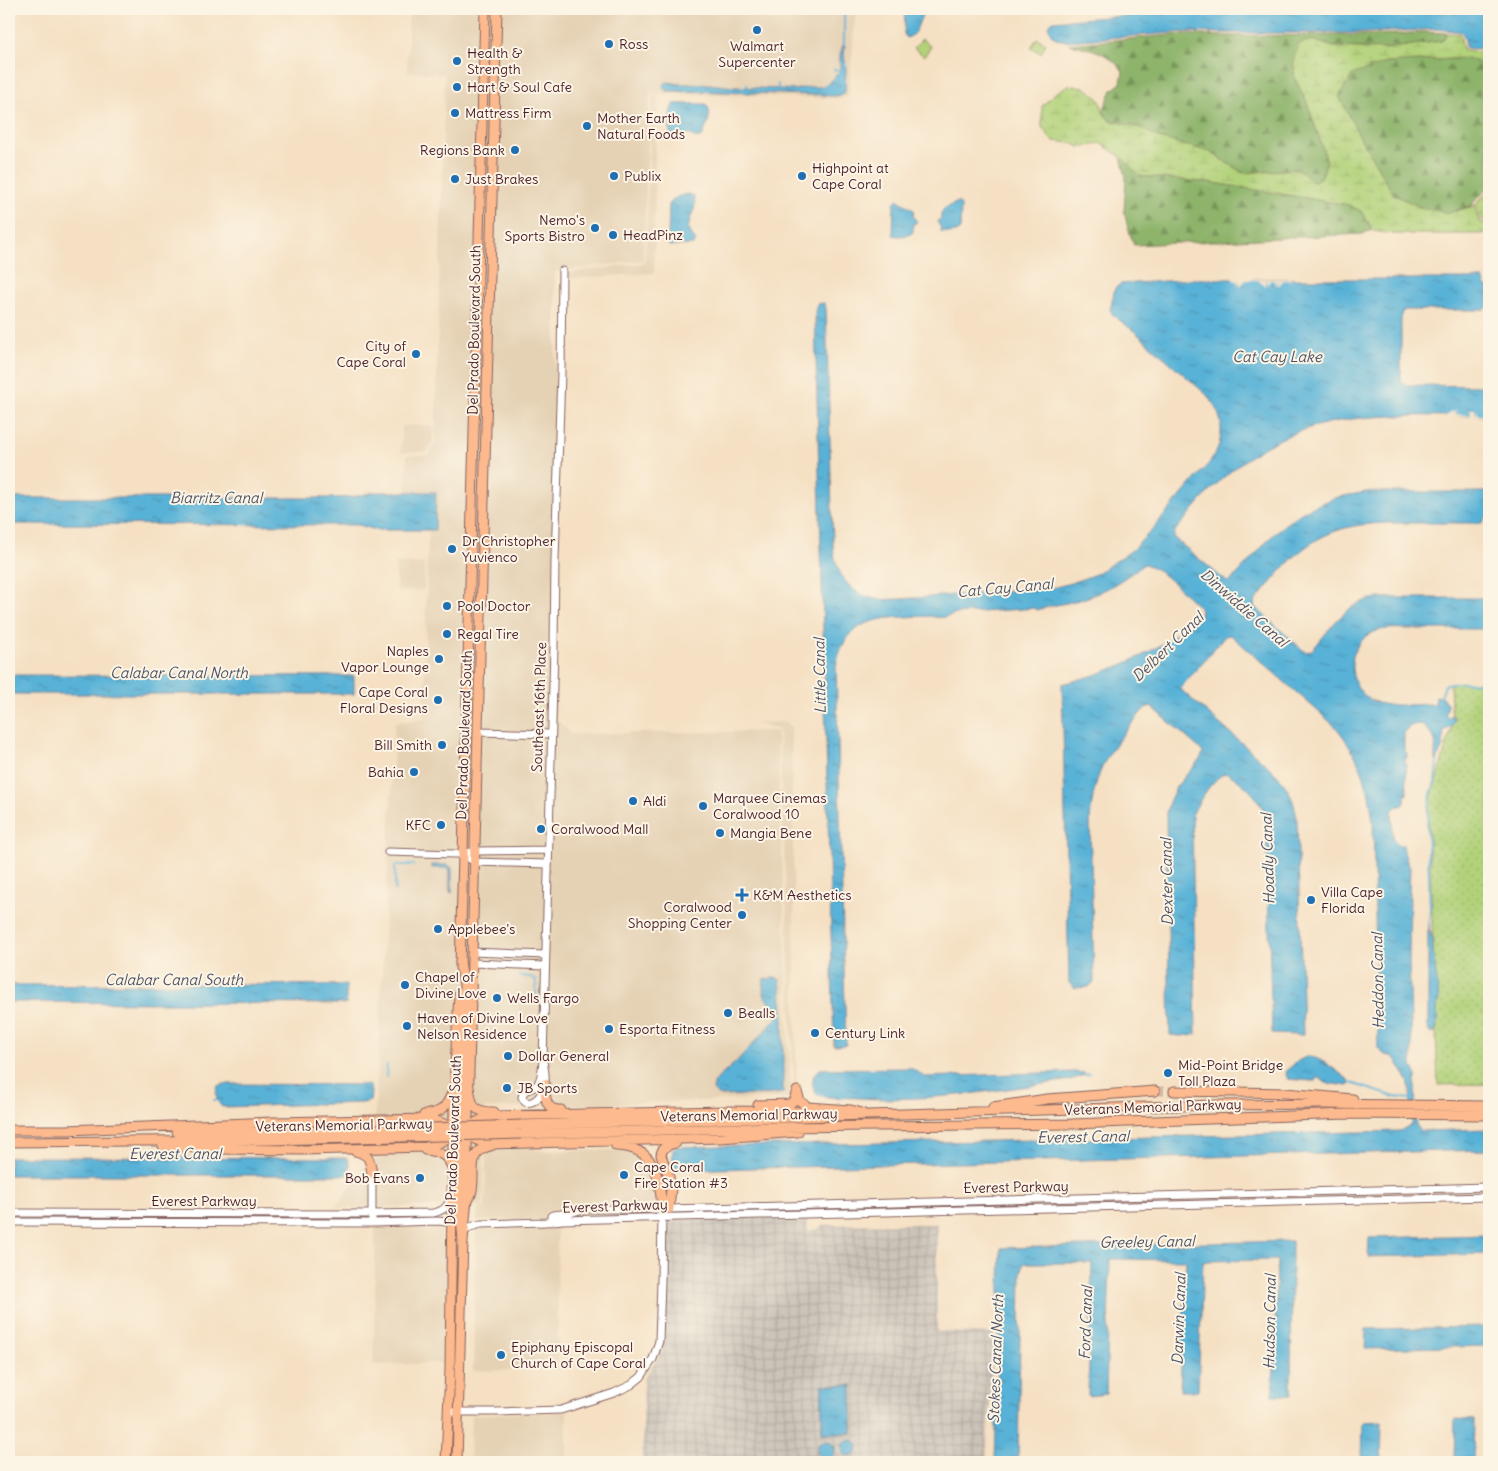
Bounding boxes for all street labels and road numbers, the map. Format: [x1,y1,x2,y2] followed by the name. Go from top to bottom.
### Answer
[464,245,484,415] street label: Del Prado Boulevard South
[528,642,550,772] street label: Southeast 16th Place
[452,650,476,820] street label: Del Prado Boulevard South
[441,1055,465,1225] street label: Del Prado Boulevard South
[1064,1095,1242,1119] street label: Veterans Memorial Parkway
[660,1104,838,1126] street label: Veterans Memorial Parkway
[255,1114,433,1136] street label: Veterans Memorial Parkway
[963,1177,1069,1197] street label: Everest Parkway
[151,1192,257,1210] street label: Everest Parkway
[562,1195,668,1217] street label: Everest Parkway

